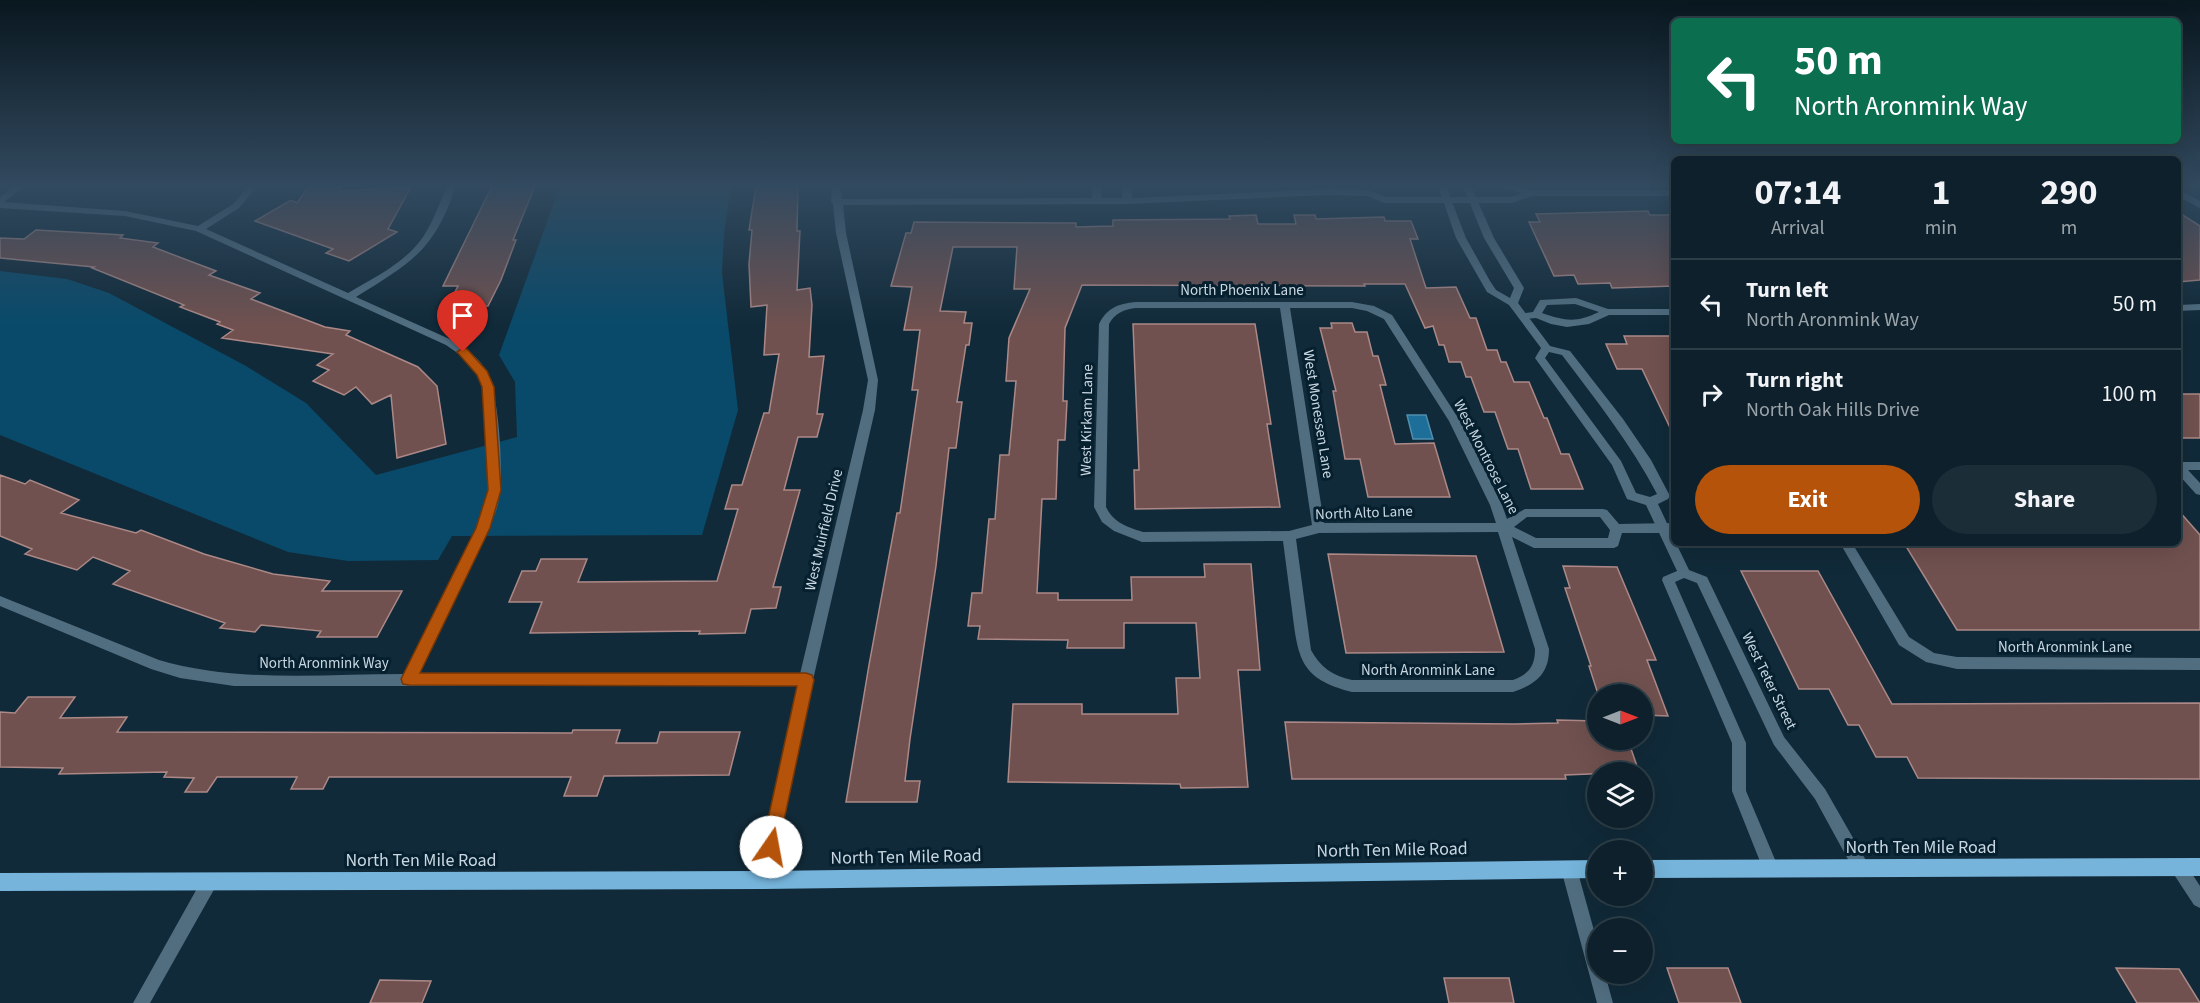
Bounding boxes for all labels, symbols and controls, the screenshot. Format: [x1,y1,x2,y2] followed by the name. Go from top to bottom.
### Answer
[1794,31,1883,91] text: 50 m
[1695,42,1773,120] icon: left
[1794,87,2027,126] text: North Aronmink Way
[1754,167,1841,218] text: 07:14
[1931,167,1950,218] text: 1
[2041,167,2098,218] text: 290
[1771,214,1825,242] text: Arrival
[1925,214,1957,242] text: min
[2061,214,2077,242] text: m
[1746,274,1828,306] text: Turn left
[1180,280,1304,301] street label: North Phoenix Lane
[1695,288,1728,321] icon: left
[2112,288,2157,320] text: 50 m
[437,290,488,352] pin
[446,299,479,332] icon: arrive
[1746,306,1919,334] text: North Aronmink Way
[1297,348,1339,480] street label: West Monessen Lane
[1076,364,1098,476] street label: West Kirkam Lane
[1746,364,1843,396] text: Turn right
[1695,378,1728,411] icon: right
[2102,378,2157,410] text: 100 m
[1448,396,1524,518] street label: West Montrose Lane
[1746,396,1920,424] text: North Oak Hills Drive
[1695,465,1920,534] button: Exit
[1932,465,2157,534] button: Share
[800,467,848,593] street label: West Muirfield Drive
[1315,501,1413,525] street label: North Alto Lane
[1736,629,1802,733] street label: West Teter Street
[1998,637,2132,658] street label: North Aronmink Lane
[259,653,389,674] street label: North Aronmink Way
[1361,660,1495,681] street label: North Aronmink Lane
[1587,684,1653,750] north arrow
[1587,684,1653,984] map controls
[1587,762,1653,828] button: layers
[739,815,803,879] position arrow
[1845,835,1997,860] street label: North Ten Mile Road
[1316,836,1468,864] street label: North Ten Mile Road
[1587,840,1653,906] button: +
[830,843,982,871] street label: North Ten Mile Road
[345,848,497,873] street label: North Ten Mile Road
[1587,918,1653,984] button: −

